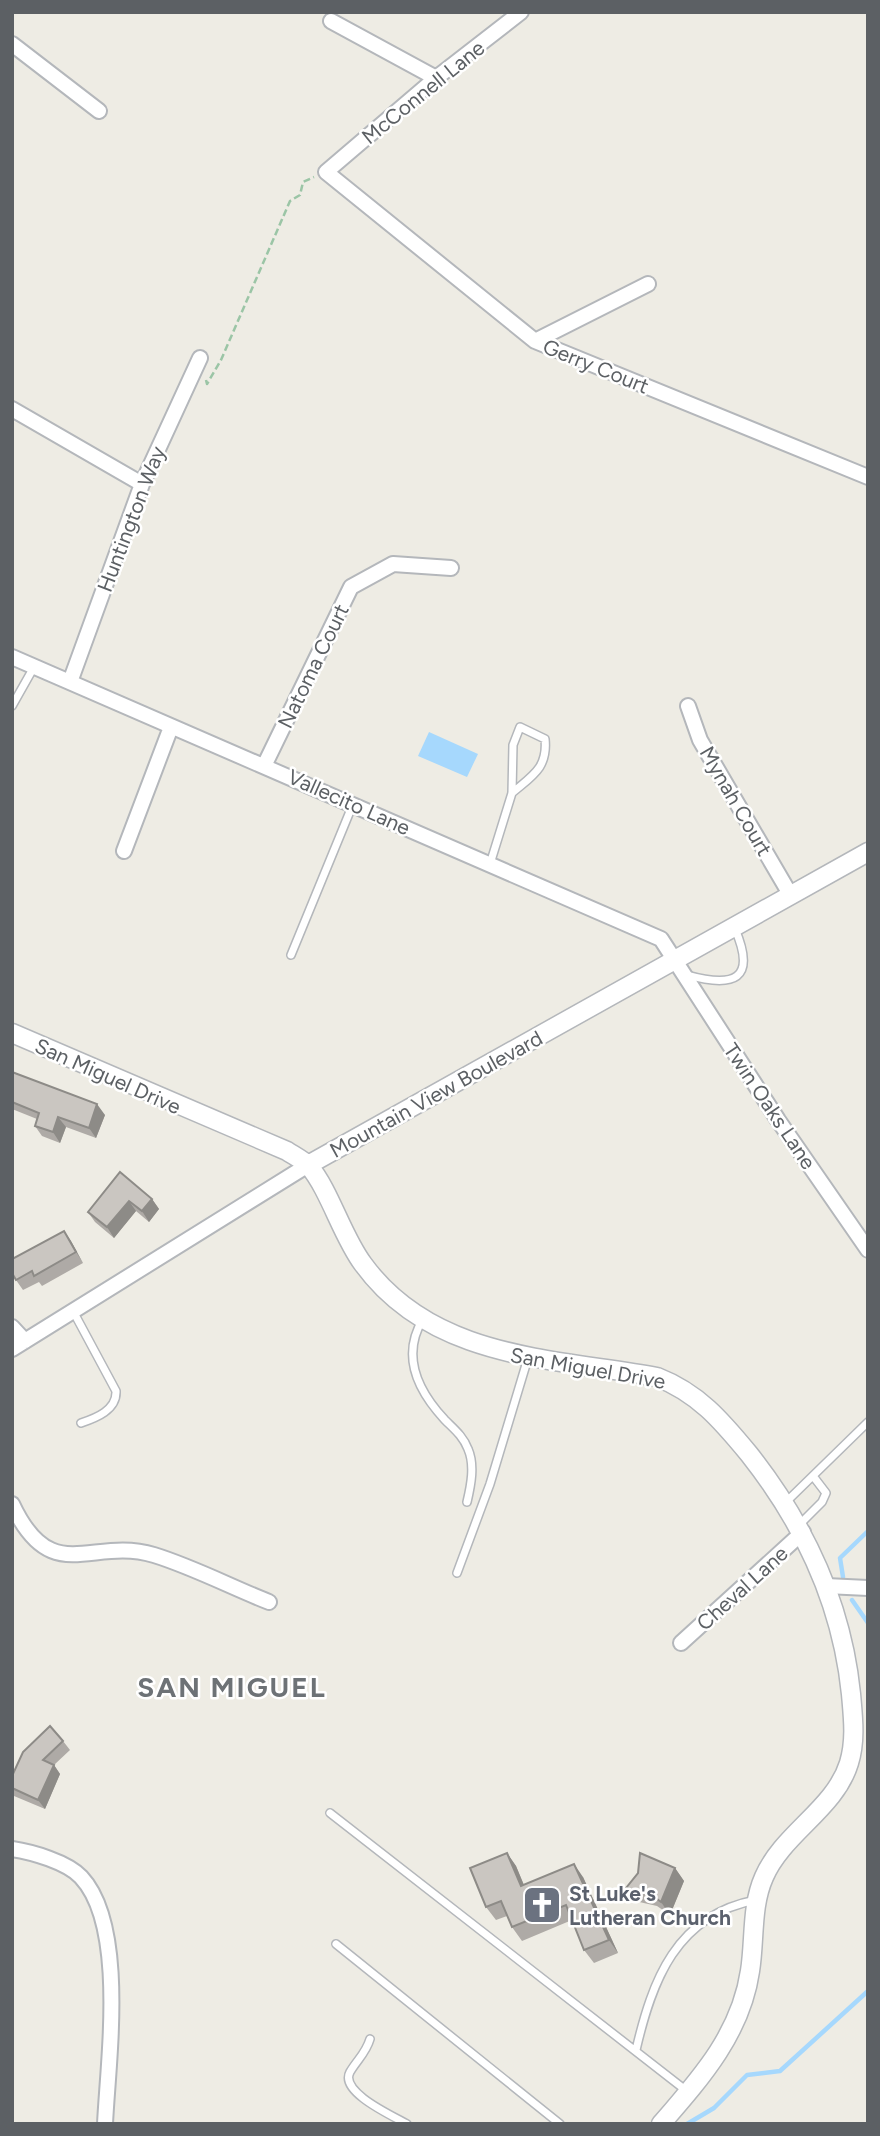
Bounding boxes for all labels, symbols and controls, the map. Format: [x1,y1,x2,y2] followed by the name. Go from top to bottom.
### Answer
[357,35,489,149] street label: McConnell Lane
[539,333,653,399] street label: Gerry Court
[92,443,170,595] street label: Huntington Way
[272,600,354,732] street label: Natoma Court
[695,742,777,860] street label: Mynah Court
[284,764,414,840] street label: Vallecito Lane
[325,1025,547,1163] street label: Mountain View Boulevard
[31,1033,185,1119] street label: San Miguel Drive
[719,1038,821,1174] street label: Twin Oaks Lane
[509,1342,667,1394] street label: San Miguel Drive
[691,1541,793,1635] street label: Cheval Lane
[137,1670,327,1704] district label: SAN MIGUEL
[569,1881,731,1930] place label: St Luke's Lutheran Church
[521,1884,563,1926] church icon: St Luke's Lutheran Church

